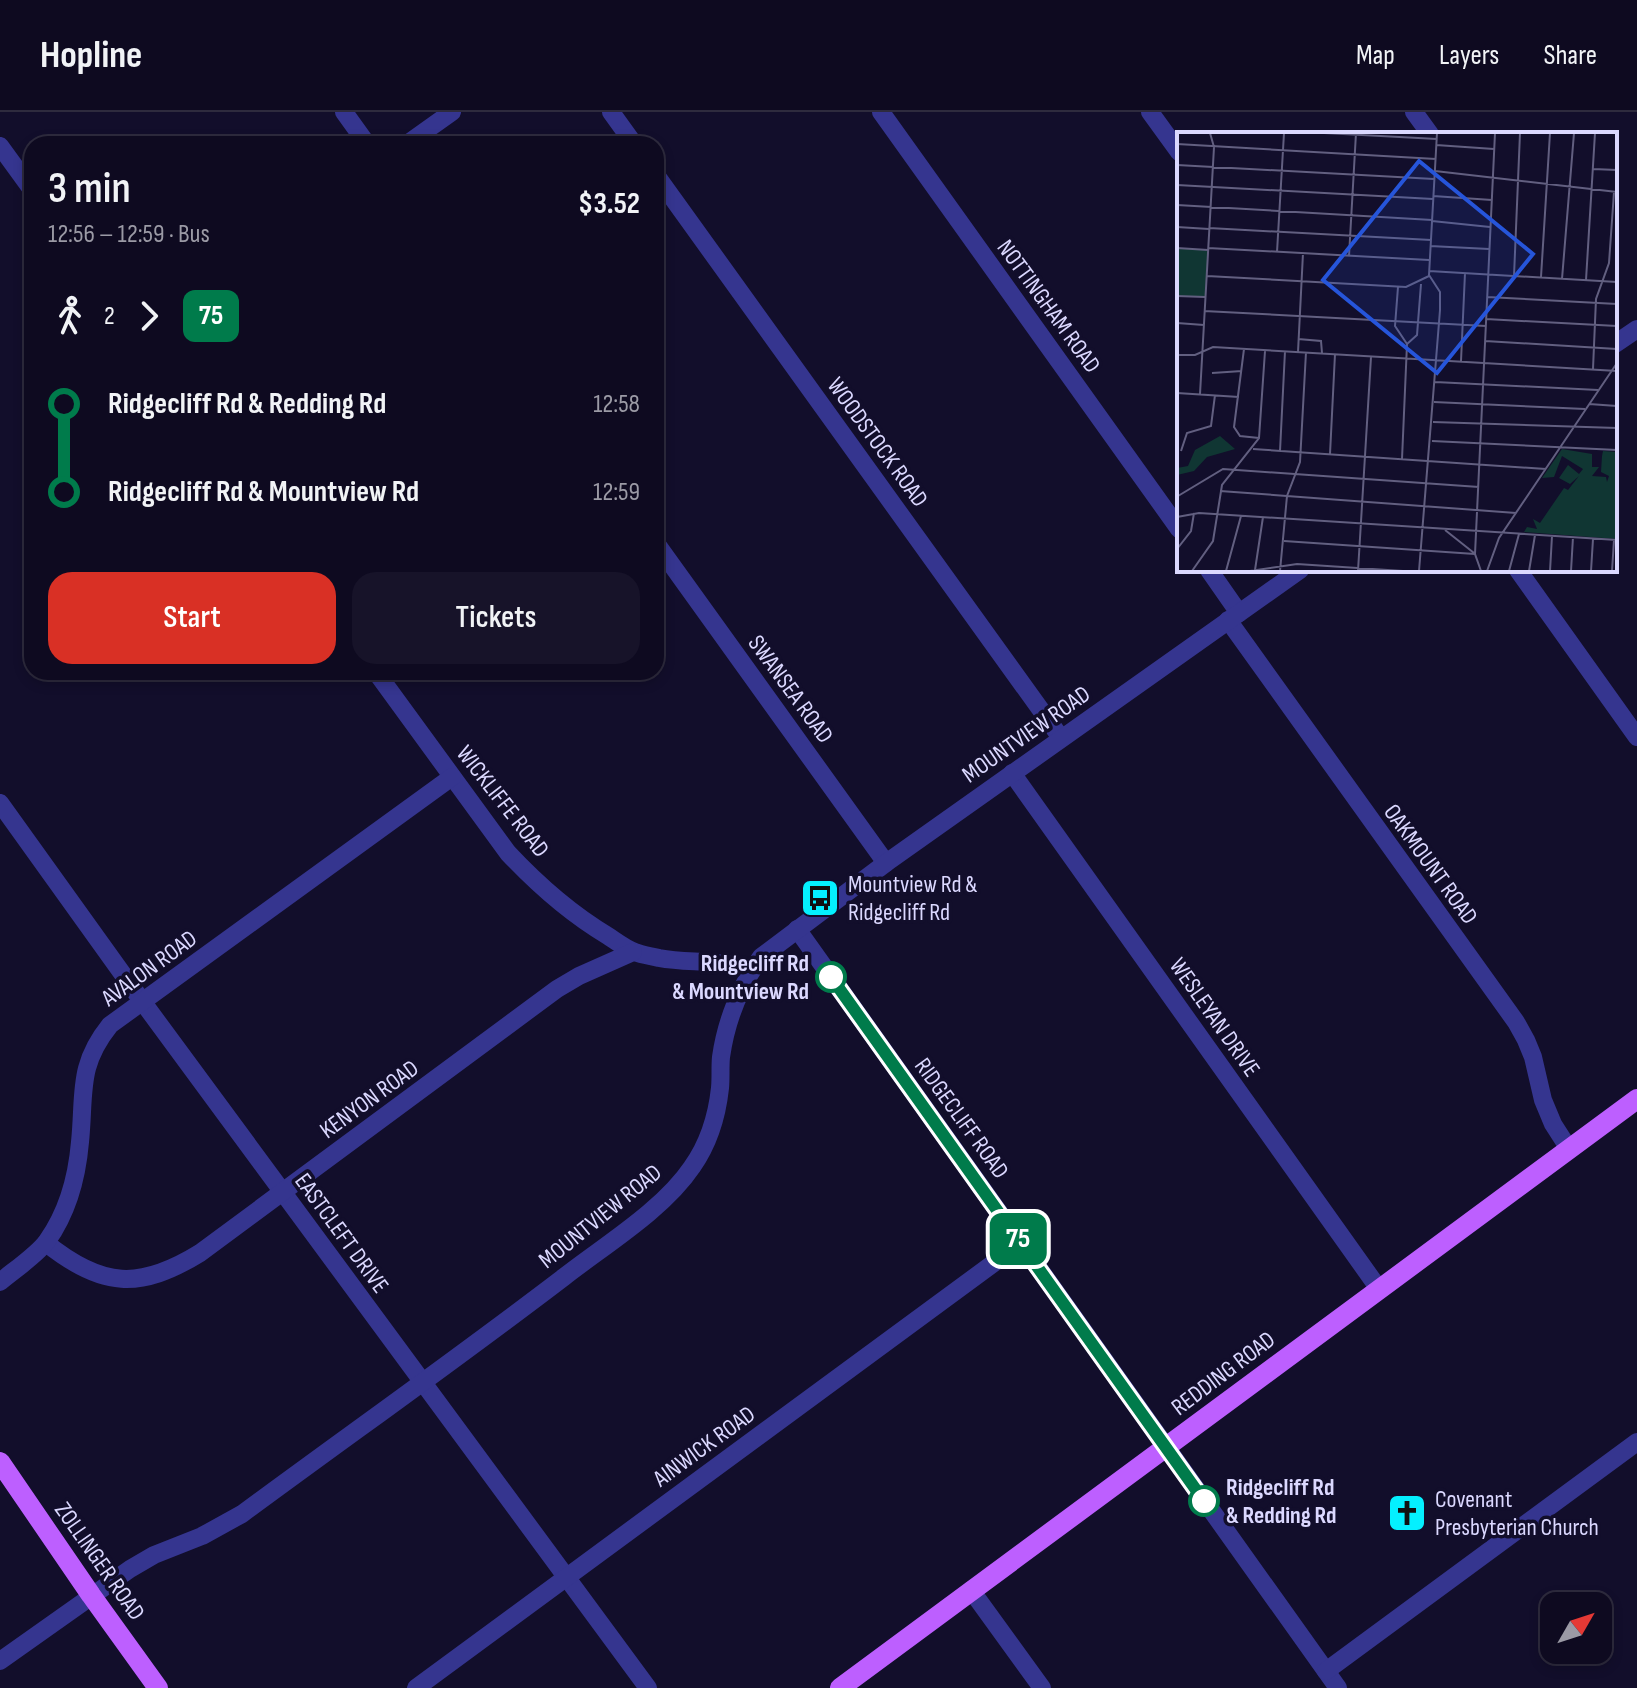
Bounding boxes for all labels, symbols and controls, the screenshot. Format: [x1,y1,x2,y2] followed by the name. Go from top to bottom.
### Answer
[40,33,142,78] text: Hopline
[1356,39,1395,72] text: Map
[1439,39,1499,72] text: Layers
[1543,39,1597,72] text: Share
[1177,132,1617,572] inset map
[48,162,131,215] text: 3 min
[578,186,640,222] text: $3.52
[48,219,210,250] text: 12:56 – 12:59 · Bus
[991,234,1107,379] street label: NOTTINGHAM ROAD
[48,294,92,338] icon: walk
[127,294,171,338] icon: forward
[199,299,223,332] text: 75
[104,301,115,332] text: 2
[821,372,934,513] street label: WOODSTOCK ROAD
[108,386,386,422] text: Ridgecliff Rd & Redding Rd
[593,389,640,420] text: 12:58
[108,474,419,510] text: Ridgecliff Rd & Mountview Rd
[593,477,640,508] text: 12:59
[48,572,336,664] button: Start
[352,572,640,664] button: Tickets
[742,630,840,749] street label: SWANSEA ROAD
[957,680,1096,789] street label: MOUNTVIEW ROAD
[450,740,555,863] street label: WICKLIFFE ROAD
[1377,799,1484,930] street label: OAKMOUNT ROAD
[848,870,977,927] place label: Mountview Rd & Ridgecliff Rd
[799,877,841,919] bus stop icon: Mountview Rd & Ridgecliff Rd
[95,924,203,1013] street label: AVALON ROAD
[672,949,809,1006] place label: Ridgecliff Rd & Mountview Rd
[1163,952,1266,1082] street label: WESLEYAN DRIVE
[816,962,846,992] marker: Ridgecliff Rd & Mountview Rd
[908,1052,1015,1184] street label: RIDGECLIFF ROAD
[314,1054,424,1145] street label: KENYON ROAD
[533,1158,668,1275] street label: MOUNTVIEW ROAD
[288,1168,395,1299] street label: EASTCLEFT DRIVE
[982,1213,1054,1265] line badge: 75
[1006,1222,1030,1255] text: 75
[1166,1325,1281,1422] street label: REDDING ROAD
[647,1400,761,1494] street label: AINWICK ROAD
[1226,1473,1337,1530] place label: Ridgecliff Rd & Redding Rd
[1435,1485,1599,1542] place label: Covenant Presbyterian Church
[1189,1486,1219,1516] marker: Ridgecliff Rd & Redding Rd
[1386,1492,1428,1534] church icon: Covenant Presbyterian Church
[48,1497,151,1626] street label: ZOLLINGER ROAD
[1540,1592,1612,1664] north arrow
[1540,1592,1612,1664] map controls

